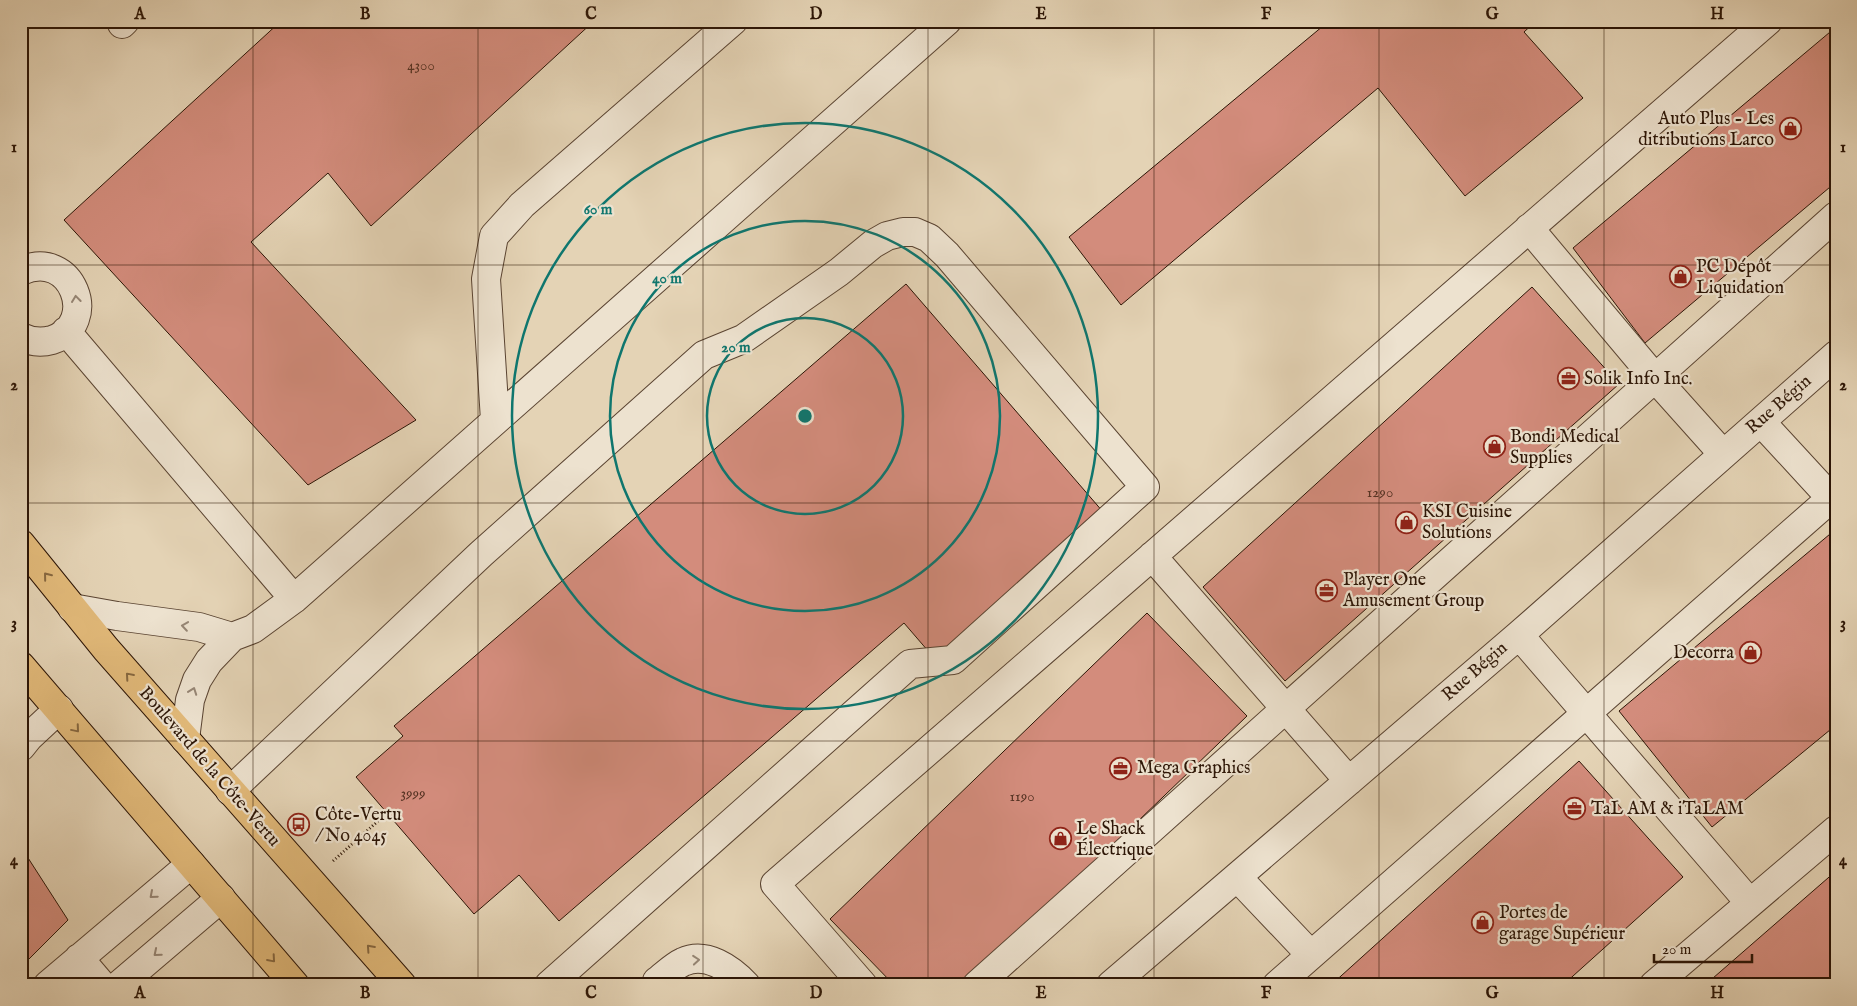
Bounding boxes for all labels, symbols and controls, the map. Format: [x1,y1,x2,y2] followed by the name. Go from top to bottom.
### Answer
[134,5,147,25] text: A
[360,5,371,25] text: B
[585,5,597,25] text: C
[810,5,823,25] text: D
[1035,5,1047,25] text: E
[1261,5,1272,25] text: F
[1486,5,1499,25] text: G
[1710,5,1724,25] text: H
[407,56,435,75] house number: 4300
[1638,108,1774,152] place label: Auto Plus - Les ditributions Larco
[1778,117,1802,141] shop icon: Auto Plus - Les ditributions Larco
[11,138,17,158] text: 1
[1840,138,1846,158] text: 1
[584,200,613,219] text: 60 m
[1696,256,1784,300] place label: PC Dépôt Liquidation
[1668,265,1692,289] shop icon: PC Dépôt Liquidation
[652,269,682,288] text: 40 m
[71,294,82,302] one-way arrow
[721,338,751,357] text: 20 m
[1556,367,1580,391] office icon: Solik Info Inc.
[1584,368,1692,391] place label: Solik Info Inc.
[1741,370,1817,440] street label: Rue Bégin
[10,376,18,396] text: 2
[1839,376,1847,396] text: 2
[796,407,814,425] centre of rings
[1510,426,1619,470] place label: Bondi Medical Supplies
[1482,435,1506,459] shop icon: Bondi Medical Supplies
[1367,483,1393,502] house number: 1290
[1422,501,1512,545] place label: KSI Cuisine Solutions
[1394,510,1418,534] shop icon: KSI Cuisine Solutions
[1342,569,1484,613] place label: Player One Amusement Group
[44,573,52,582] one-way arrow
[1315,578,1339,602] office icon: Player One Amusement Group
[11,614,17,634] text: 3
[1840,614,1846,634] text: 3
[181,621,189,631] one-way arrow
[1437,637,1513,707] street label: Rue Bégin
[1738,641,1762,665] shop icon: Decorra
[1673,642,1734,665] place label: Decorra
[126,672,135,681] one-way arrow
[133,682,285,852] street label: Boulevard de la Côte-Vertu
[187,688,197,696] one-way arrow
[71,724,80,733] one-way arrow
[1109,756,1133,780] office icon: Mega Graphics
[1137,757,1250,780] place label: Mega Graphics
[400,784,426,803] house number: 3999
[1009,787,1035,806] house number: 1190
[1563,797,1587,821] office icon: TaL AM & iTaLAM
[1591,798,1744,821] place label: TaL AM & iTaLAM
[315,804,402,848] place label: Côte-Vertu / No 4045
[287,813,311,837] bus stop icon: Côte-Vertu / No 4045
[1076,818,1153,862] place label: Le Shack Électrique
[1048,827,1072,851] shop icon: Le Shack Électrique
[10,851,19,871] text: 4
[1839,851,1848,871] text: 4
[150,889,159,898] one-way arrow
[1499,902,1625,946] place label: Portes de garage Supérieur
[1471,911,1495,935] shop icon: Portes de garage Supérieur
[1654,931,1752,963] scale bar
[1662,940,1692,959] text: 20 m
[367,945,376,954] one-way arrow
[154,947,163,956] one-way arrow
[266,953,275,962] one-way arrow
[692,955,700,966] one-way arrow
[134,984,147,1004] text: A
[360,984,371,1004] text: B
[585,984,597,1004] text: C
[810,984,823,1004] text: D
[1035,984,1047,1004] text: E
[1261,984,1272,1004] text: F
[1486,984,1499,1004] text: G
[1710,984,1724,1004] text: H

